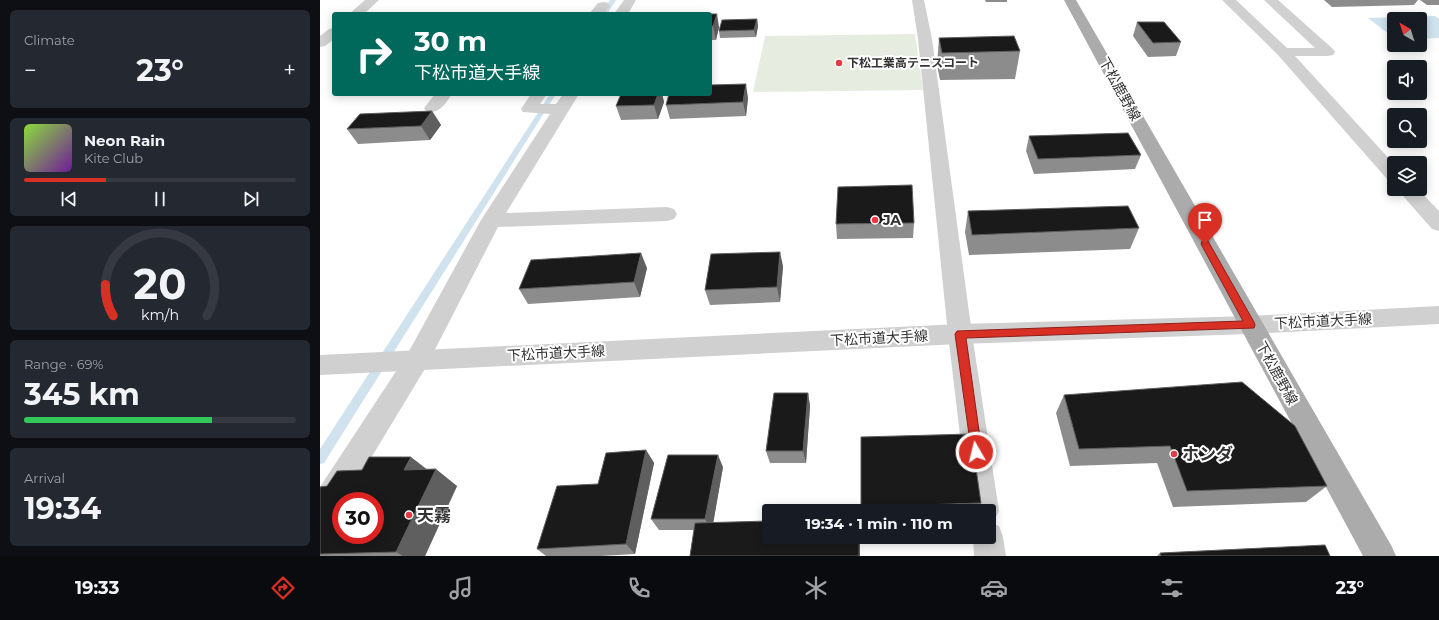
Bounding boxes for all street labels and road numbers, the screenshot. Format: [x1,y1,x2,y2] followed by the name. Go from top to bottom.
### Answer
[1095,54,1145,124] street label: 下松鹿野線
[1274,309,1372,333] street label: 下松市道大手線
[830,326,928,350] street label: 下松市道大手線
[1252,338,1302,408] street label: 下松鹿野線
[507,341,605,365] street label: 下松市道大手線

